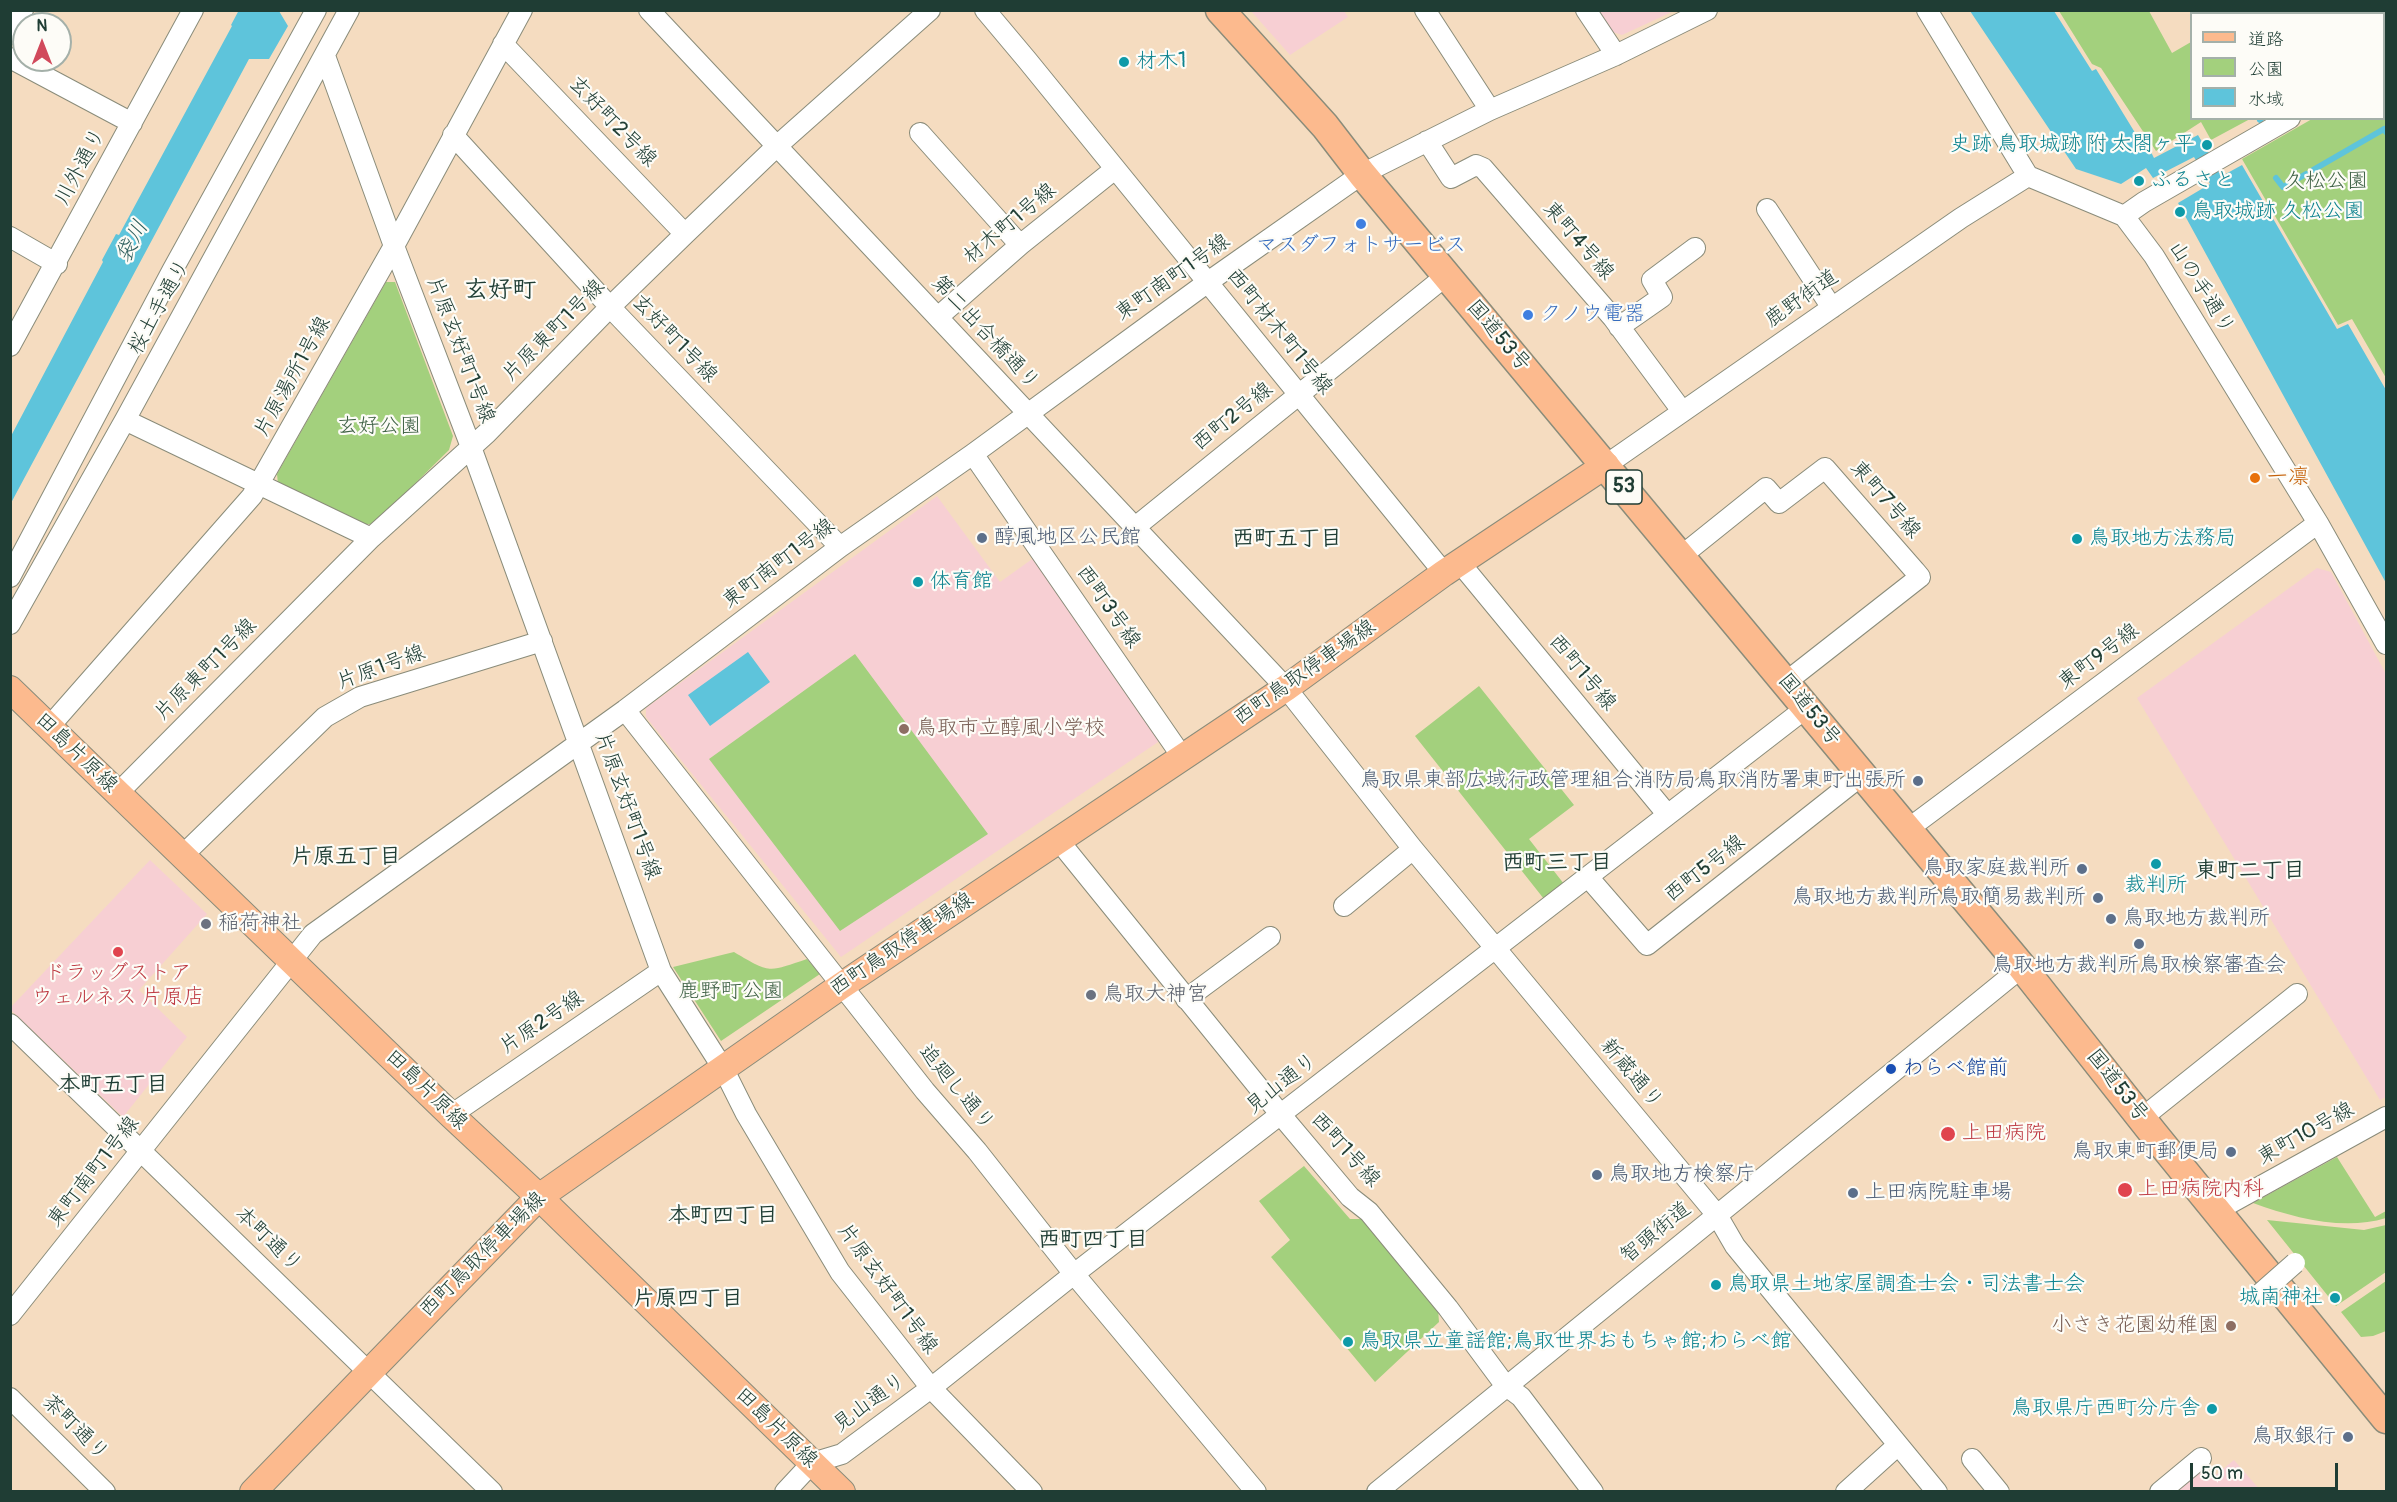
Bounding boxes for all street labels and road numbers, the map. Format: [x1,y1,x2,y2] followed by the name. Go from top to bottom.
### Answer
[562,71,662,173] street label: 玄好町2号線
[50,124,112,210] street label: 川外通り
[959,178,1061,270] street label: 材木町1号線
[1537,196,1619,286] street label: 東町4号線
[1111,229,1235,327] street label: 東町南町1号線
[2162,237,2240,339] street label: 山の手通り
[124,255,196,359] street label: 桜土手通り
[1220,264,1338,400] street label: 西町材木町1号線
[1760,265,1844,333] street label: 鹿野街道
[926,271,1044,395] street label: 第二出合橋通り
[420,273,500,427] street label: 片原玄好町1号線
[498,275,610,387] street label: 片原東町1号線
[626,290,722,388] street label: 玄好町1号線
[1461,295,1535,377] street label: 国道53号
[249,312,337,442] street label: 片原湯所1号線
[1188,377,1278,457] street label: 西町2号線
[1844,456,1926,544] street label: 東町7号線
[1606,470,1642,504] road number: 53
[718,514,840,614] street label: 東町南町1号線
[1070,561,1146,653] street label: 西町3号線
[150,614,262,726] street label: 片原東町1号線
[1229,614,1381,732] street label: 西町鳥取停車場線
[2054,618,2144,696] street label: 東町9号線
[1543,630,1621,716] street label: 西町1号線
[333,640,429,696] street label: 片原1号線
[1772,669,1846,751] street label: 国道53号
[29,707,123,799] street label: 田島片原線
[589,729,665,883] street label: 片原玄好町1号線
[1660,830,1750,908] street label: 西町5号線
[825,888,979,1002] street label: 西町鳥取停車場線
[495,986,589,1060] street label: 片原2号線
[1594,1034,1668,1114] street label: 新蔵通り
[913,1040,999,1136] street label: 追廻し通り
[379,1044,473,1136] street label: 田島片原線
[2081,1044,2153,1128] street label: 国道53号
[1241,1048,1323,1120] street label: 見山通り
[2253,1097,2359,1171] street label: 東町10号線
[1305,1107,1385,1193] street label: 西町1号線
[43,1111,145,1233] street label: 東町南町1号線
[415,1187,551,1323] street label: 西町鳥取停車場線
[1615,1197,1697,1269] street label: 智頭街道
[229,1202,307,1278] street label: 本町通り
[831,1219,943,1359] street label: 片原玄好町1号線
[829,1368,911,1438] street label: 見山通り
[729,1382,823,1474] street label: 田島片原線
[36,1389,114,1467] street label: 茶町通り

